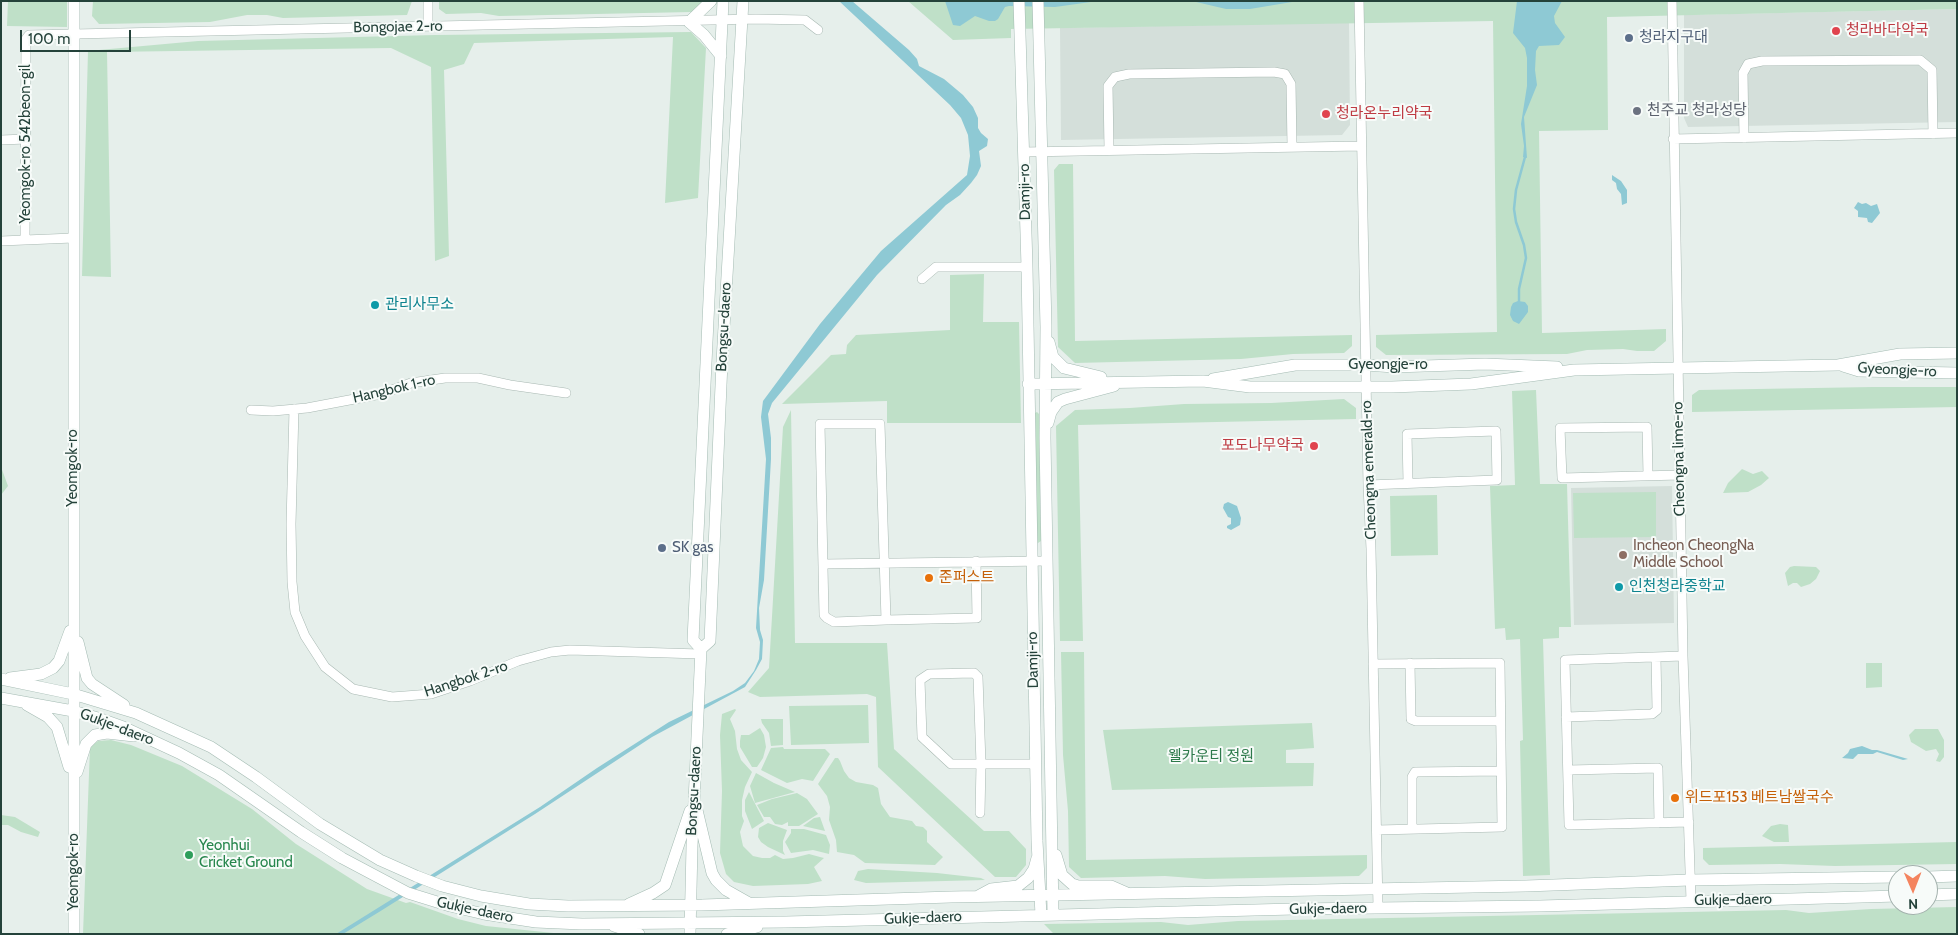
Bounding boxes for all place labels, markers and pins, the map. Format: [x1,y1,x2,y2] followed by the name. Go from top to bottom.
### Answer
[1846,22,1929,40] place label: 청라바다약국
[1830,25,1842,37] marker: 청라바다약국
[1639,29,1708,47] place label: 청라지구대
[1623,32,1635,44] marker: 청라지구대
[1647,102,1747,120] place label: 천주교 청라성당
[1336,105,1433,123] place label: 청라온누리약국
[1631,105,1643,117] marker: 천주교 청라성당
[1320,108,1332,120] marker: 청라온누리약국
[385,296,454,314] place label: 관리사무소
[369,299,381,311] marker: 관리사무소
[1221,437,1304,455] place label: 포도나무약국
[1308,440,1320,452] marker: 포도나무약국
[1633,537,1754,572] place label: Incheon CheongNa Middle School
[672,539,714,557] place label: SK gas
[656,542,668,554] marker: SK gas
[1617,549,1629,561] marker: Incheon CheongNa Middle School
[939,569,994,587] place label: 준퍼스트
[923,572,935,584] marker: 준퍼스트
[1629,578,1726,596] place label: 인천청라중학교
[1613,581,1625,593] marker: 인천청라중학교
[1685,789,1834,807] place label: 위드포153 베트남쌀국수
[1669,792,1681,804] marker: 위드포153 베트남쌀국수
[199,837,293,872] place label: Yeonhui Cricket Ground
[183,849,195,861] marker: Yeonhui Cricket Ground

